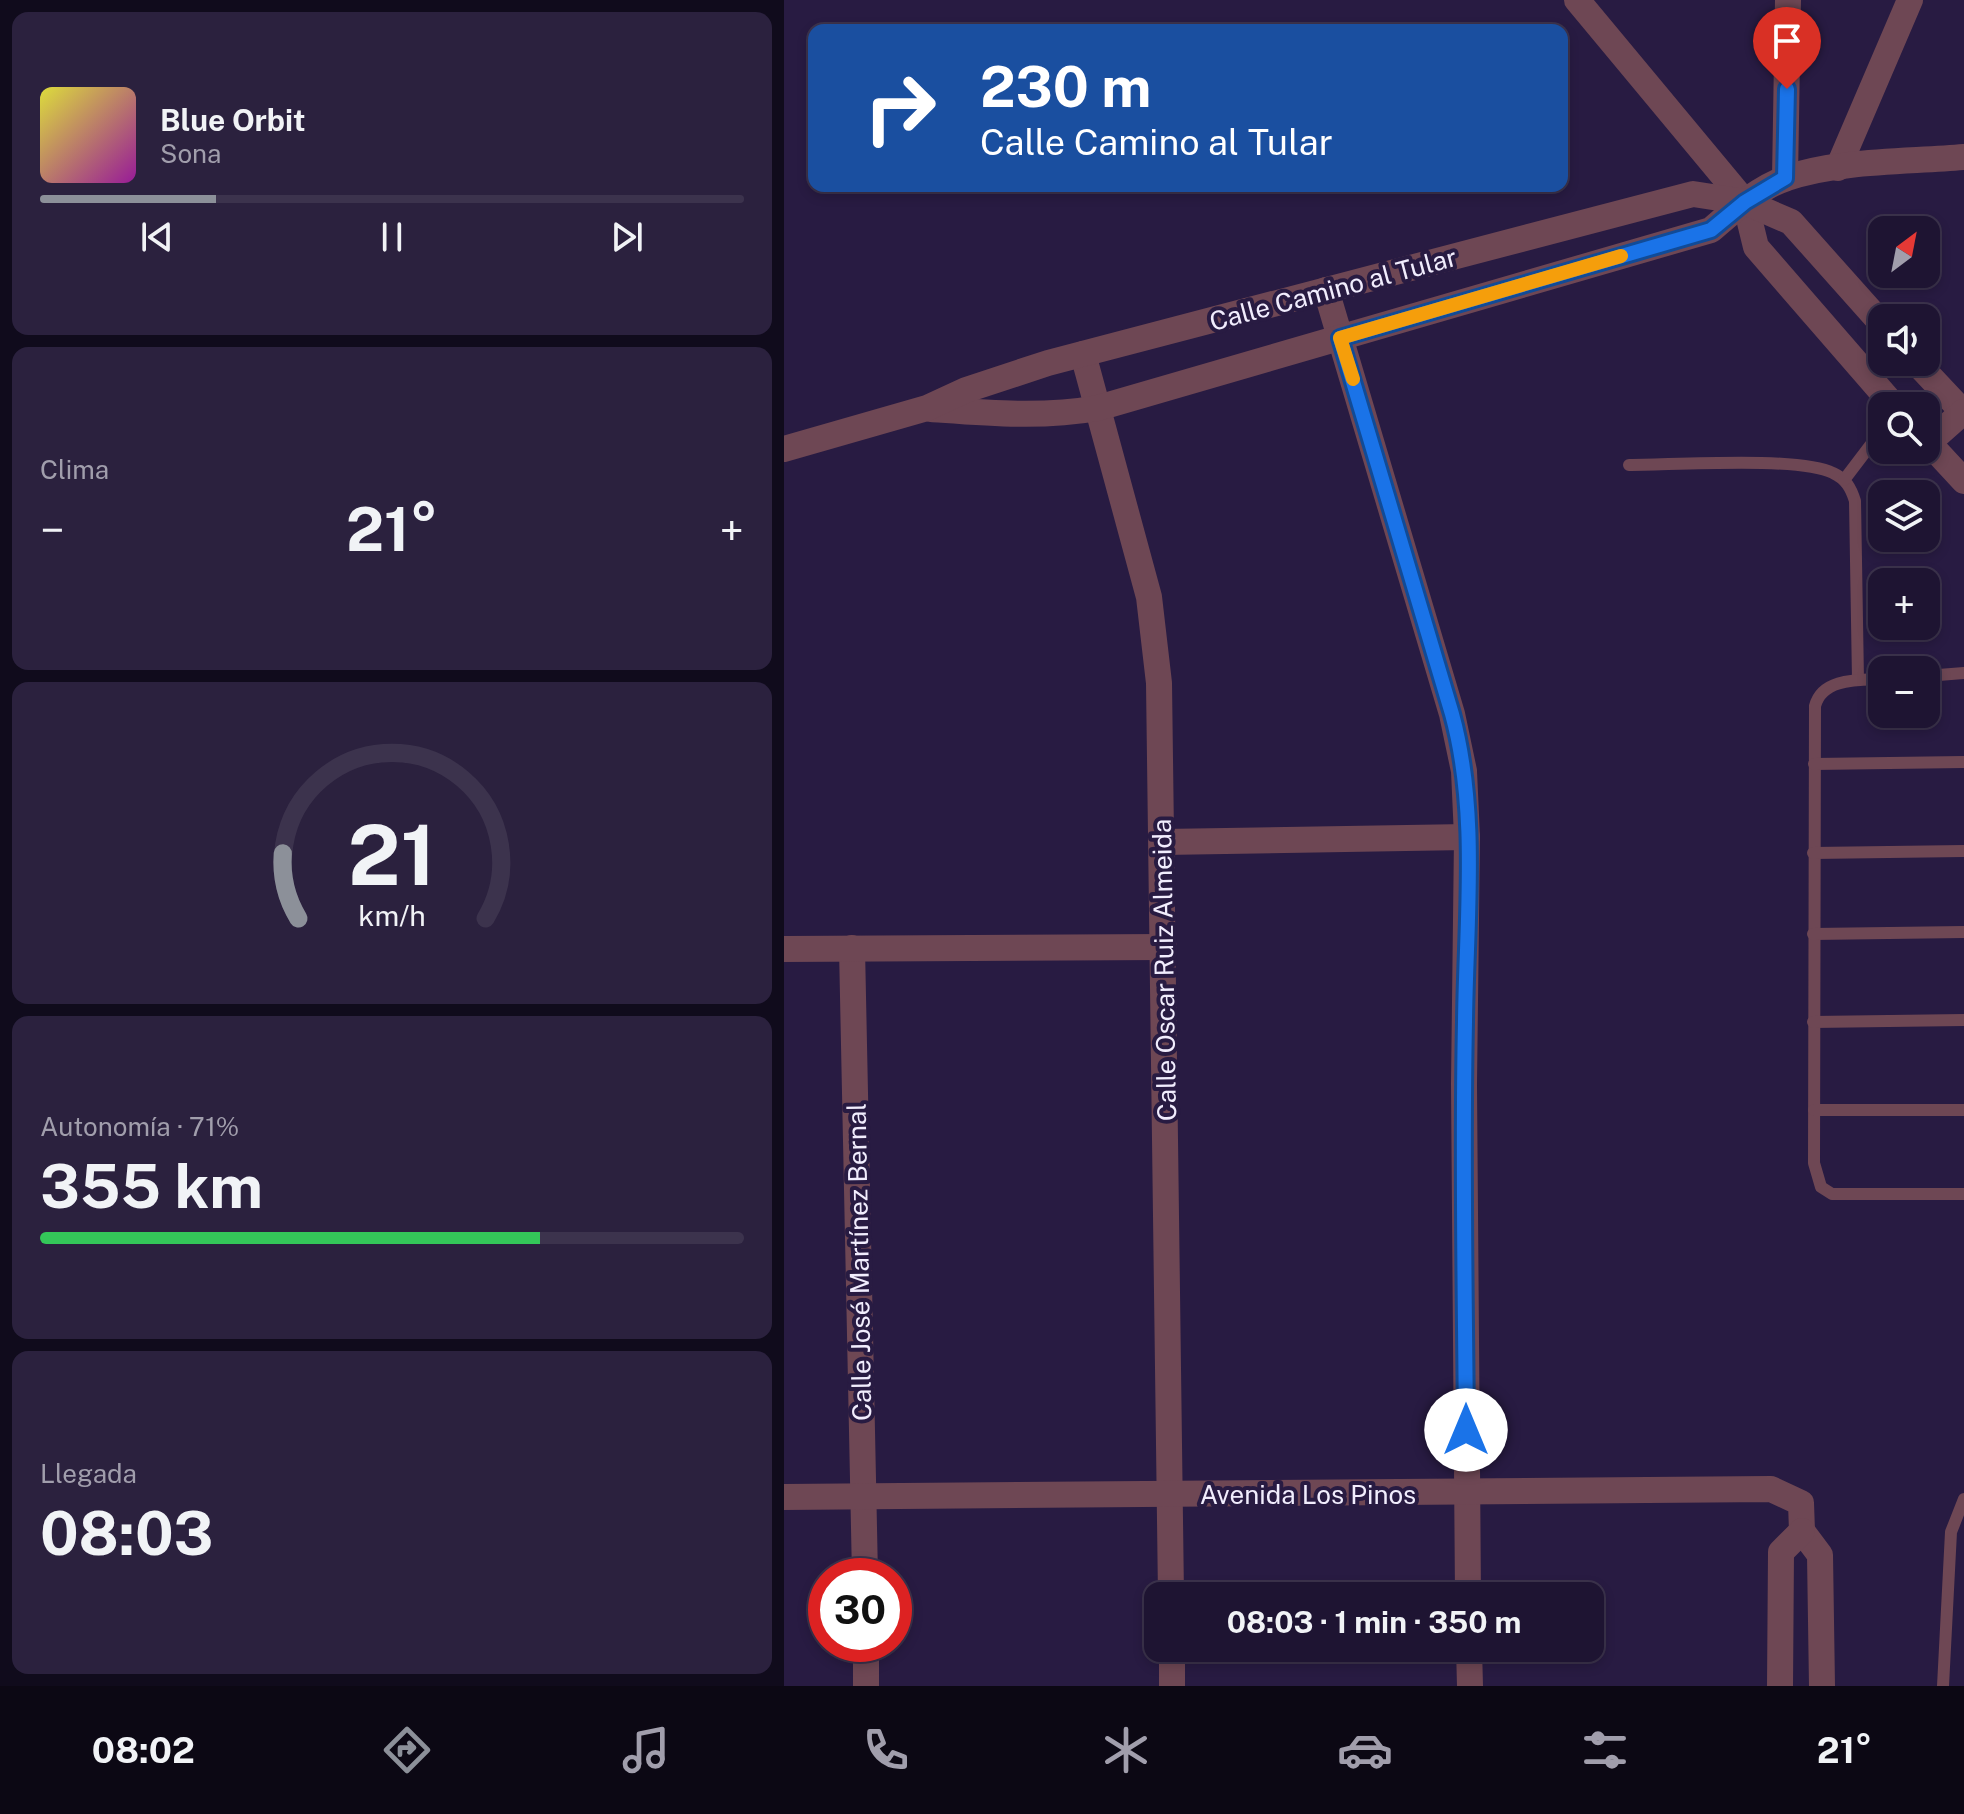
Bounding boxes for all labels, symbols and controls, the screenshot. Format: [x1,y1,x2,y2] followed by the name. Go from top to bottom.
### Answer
[1753,7,1821,89] pin
[1765,19,1809,63] icon: arrive
[980,54,1152,120] text: 230 m
[848,56,952,160] icon: right
[160,102,306,138] text: Blue Orbit
[980,121,1333,163] text: Calle Camino al Tular
[160,138,221,169] text: Sona
[135,215,179,259] icon: previous
[370,215,414,259] icon: pause
[605,215,649,259] icon: next
[1868,216,1940,288] north arrow
[1868,216,1940,728] map controls
[1206,241,1460,337] street label: Calle Camino al Tular
[1868,304,1940,376] button: sound
[1868,392,1940,464] button: search
[40,454,109,485] text: Clima
[1868,480,1940,552] button: layers
[346,494,438,565] text: 21°
[40,504,64,556] text: −
[720,504,744,556] text: +
[1868,568,1940,640] button: +
[1868,656,1940,728] button: −
[348,806,436,904] text: 21
[1146,819,1182,1121] street label: Calle Oscar Ruiz Almeida
[358,899,426,932] text: km/h
[841,1103,877,1421] street label: Calle José Martínez Bernal
[40,1111,239,1142] text: Autonomía · 71%
[40,1151,263,1222] text: 355 km
[1424,1388,1508,1472] position arrow
[40,1458,137,1489] text: Llegada
[1200,1479,1416,1510] street label: Avenida Los Pinos
[40,1498,213,1569] text: 08:03
[808,1558,912,1662] speed limit sign: 30
[1227,1604,1521,1640] text: 08:03 · 1 min · 350 m
[379,1722,435,1778] icon: directions
[618,1722,674,1778] icon: music
[858,1722,914,1778] icon: phone
[1098,1722,1154,1778] icon: climate
[1337,1722,1393,1778] icon: car
[1577,1722,1633,1778] icon: filters
[92,1729,195,1771] text: 08:02
[1817,1729,1872,1771] text: 21°

